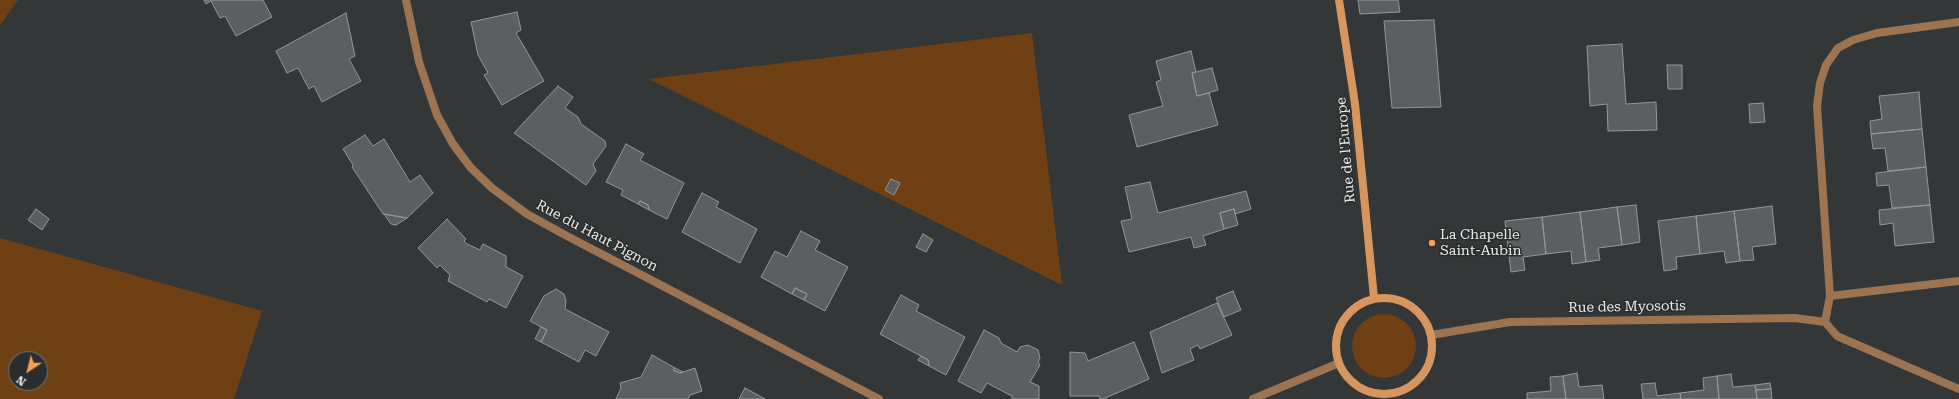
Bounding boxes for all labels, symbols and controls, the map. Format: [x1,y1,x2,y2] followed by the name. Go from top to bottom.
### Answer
[1333,96,1359,204] street label: Rue de l'Europe
[533,197,661,275] street label: Rue du Haut Pignon
[1440,227,1522,260] place label: La Chapelle Saint-Aubin
[1427,238,1437,248] marker: La Chapelle Saint-Aubin
[1568,298,1686,316] street label: Rue des Myosotis
[8,351,48,391] north arrow
[14,373,29,388] text: N

